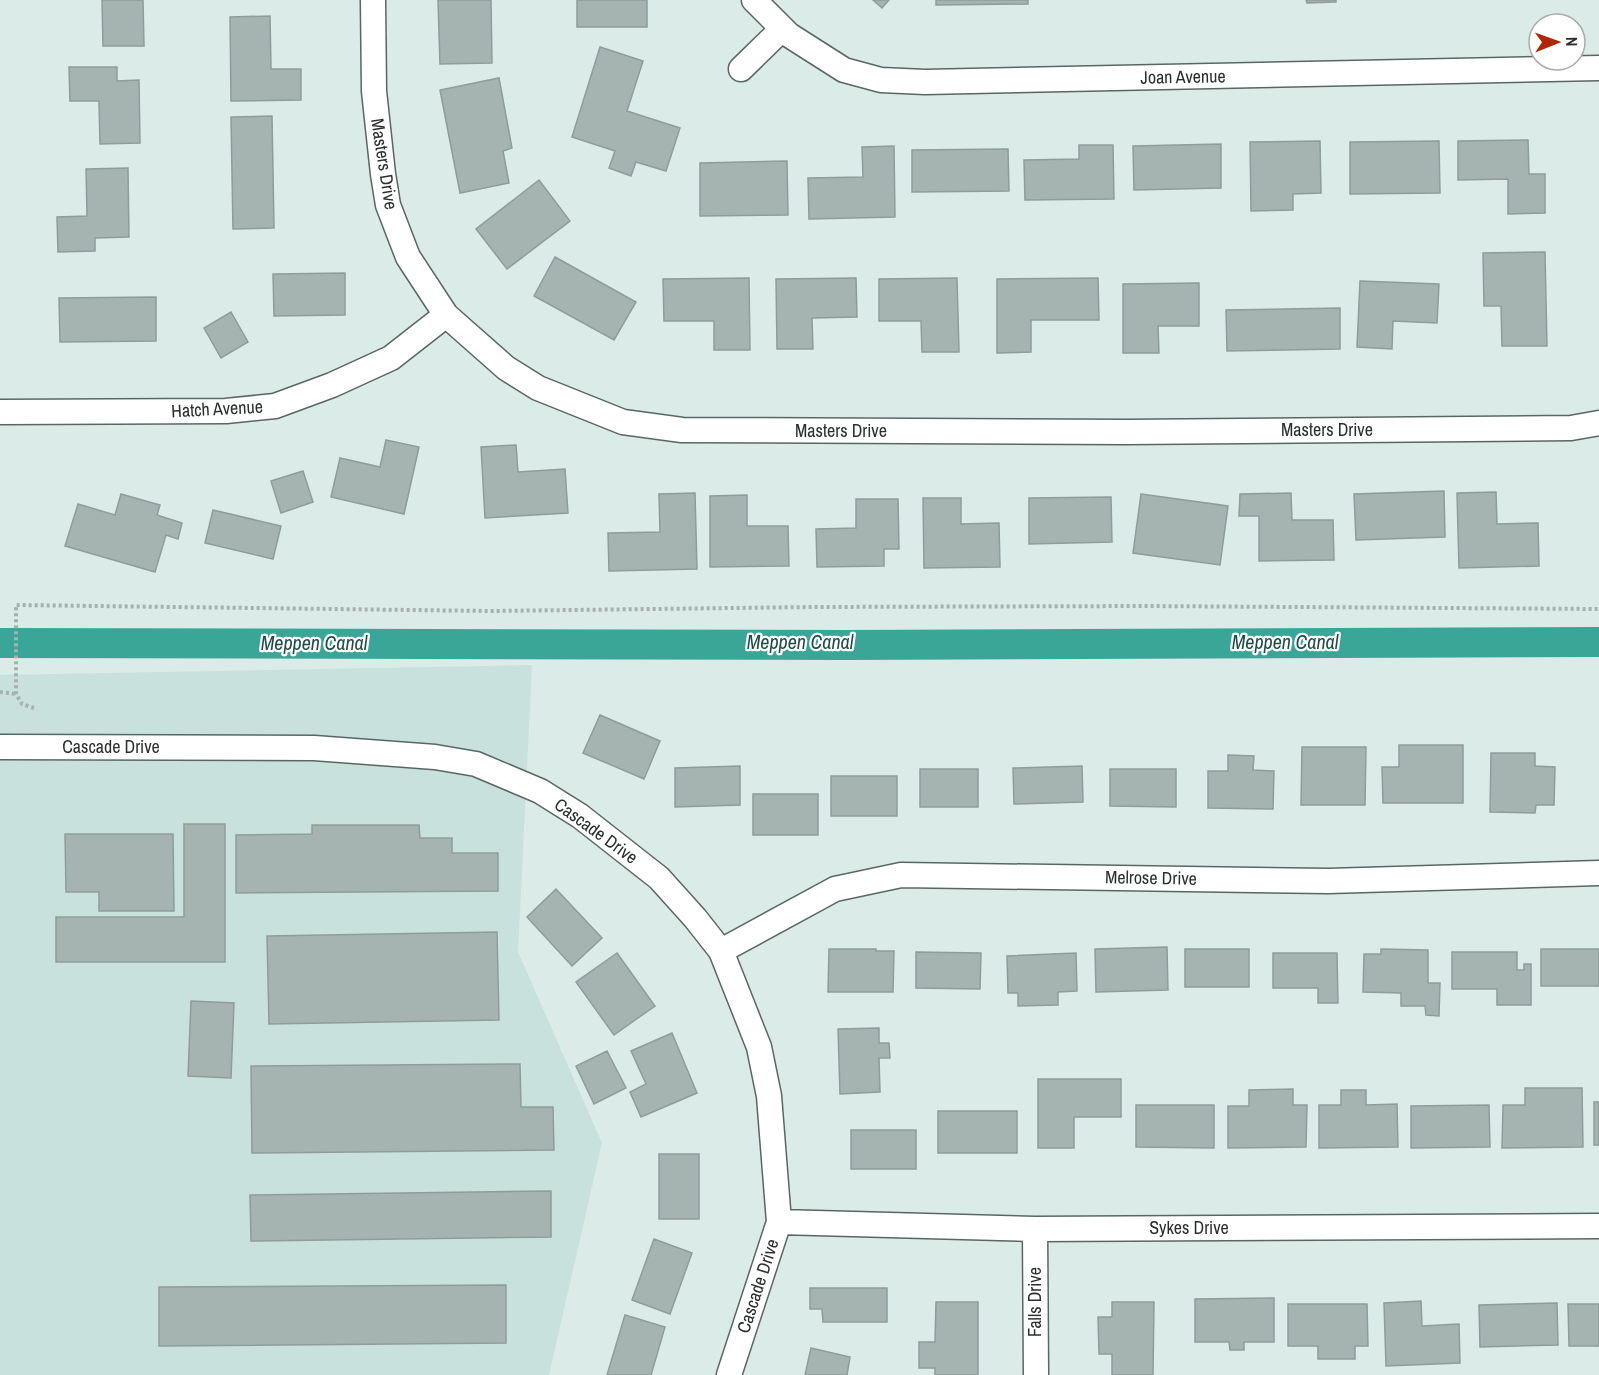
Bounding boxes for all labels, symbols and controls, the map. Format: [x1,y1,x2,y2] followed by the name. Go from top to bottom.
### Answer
[1527,12,1587,72] north arrow
[1561,37,1583,47] text: N
[1140,63,1226,90] street label: Joan Avenue
[365,117,404,211] street label: Masters Drive
[171,394,263,423] street label: Hatch Avenue
[1281,417,1373,442] street label: Masters Drive
[795,418,887,443] street label: Masters Drive
[747,628,854,655] water label: Meppen Canal
[1232,628,1339,655] water label: Meppen Canal
[261,629,368,656] water label: Meppen Canal
[62,734,160,759] street label: Cascade Drive
[549,792,643,869] street label: Cascade Drive
[1105,864,1197,891] street label: Melrose Drive
[1149,1215,1229,1240] street label: Sykes Drive
[731,1236,784,1336] street label: Cascade Drive
[1022,1267,1047,1337] street label: Falls Drive

